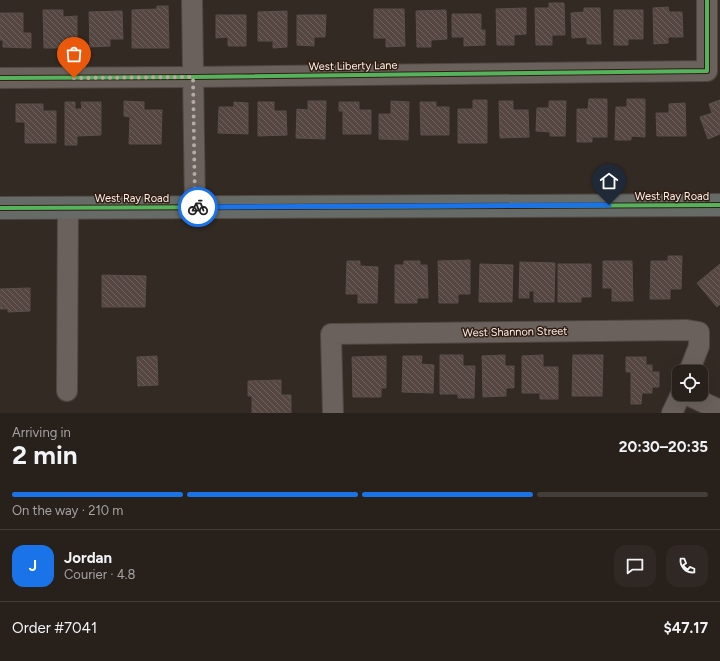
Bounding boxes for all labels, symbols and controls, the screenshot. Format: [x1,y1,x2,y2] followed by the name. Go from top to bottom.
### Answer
[57,37,91,78] pin
[63,43,85,65] icon: bag
[309,59,397,73] street label: West Liberty Lane
[592,164,626,205] pin
[598,170,620,192] icon: home
[178,187,218,227] courier
[635,190,709,203] street label: West Ray Road
[95,192,169,205] street label: West Ray Road
[187,196,209,218] icon: bike
[462,325,568,339] street label: West Shannon Street
[672,365,708,401] map controls
[672,365,708,401] button: locate
[12,425,71,440] text: Arriving in
[619,438,708,456] text: 20:30–20:35
[12,439,78,471] text: 2 min
[12,503,123,518] text: On the way · 210 m
[614,545,656,587] button: chat
[666,545,708,587] button: phone
[64,549,112,567] text: Jordan
[29,557,37,575] text: J
[64,567,136,582] text: Courier · 4.8
[12,619,97,637] text: Order #7041
[663,619,708,637] text: $47.17

